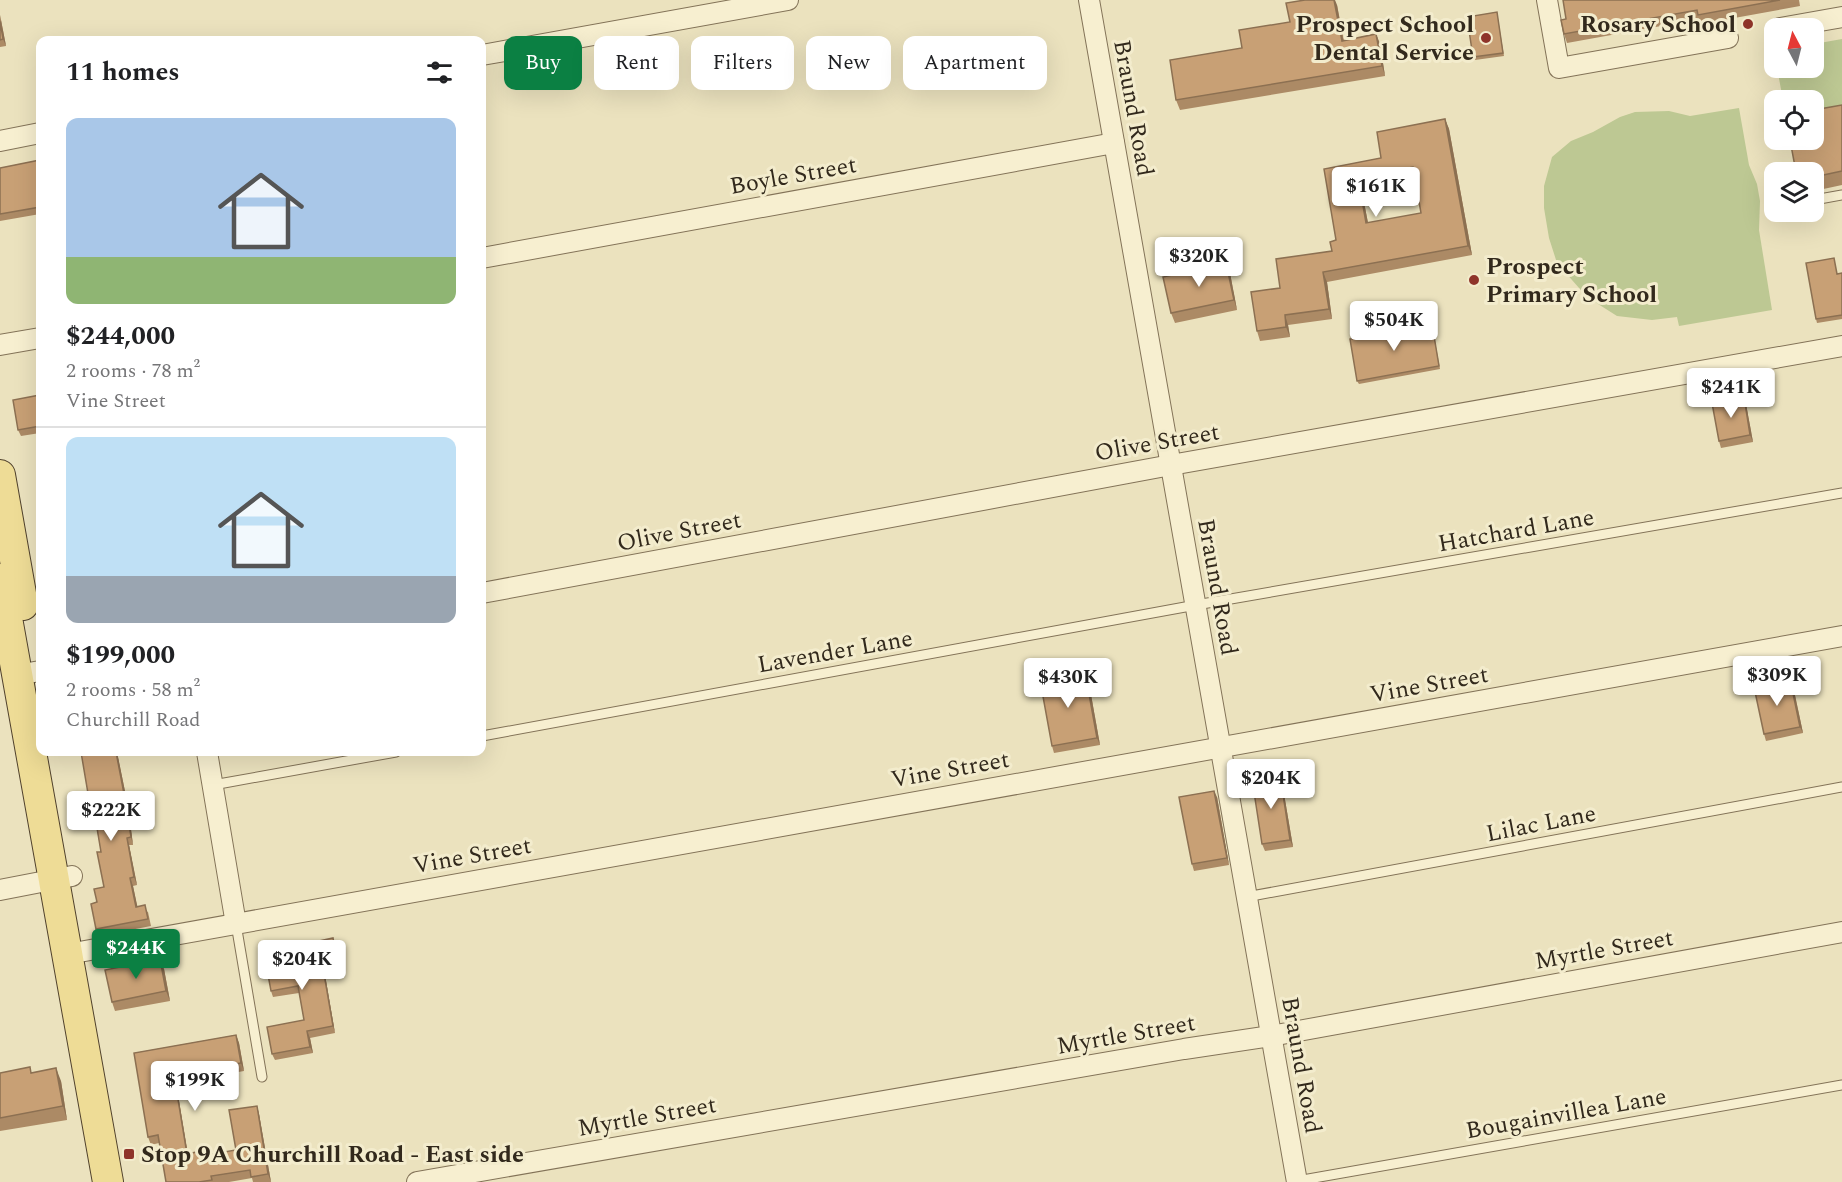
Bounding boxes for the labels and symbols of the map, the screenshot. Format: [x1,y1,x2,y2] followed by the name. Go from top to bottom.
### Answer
[1296,7,1474,71] place label: Prospect School Dental Service
[1580,7,1736,43] place label: Rosary School
[1741,17,1755,31] marker: Rosary School
[1764,18,1824,78] north arrow
[1479,31,1493,45] marker: Prospect School Dental Service
[1103,37,1163,179] street label: Braund Road
[727,147,859,205] street label: Boyle Street
[1334,167,1418,218] pin: $161K
[1157,237,1241,288] pin: $320K
[1486,249,1657,313] place label: Prospect Primary School
[1467,273,1481,287] marker: Prospect Primary School
[1352,301,1436,352] pin: $504K
[1689,368,1773,419] pin: $241K
[1092,414,1222,472] street label: Olive Street
[1435,500,1597,562] street label: Hatchard Lane
[614,502,744,562] street label: Olive Street
[1187,516,1247,658] street label: Braund Road
[755,621,916,683] street label: Lavender Lane
[1735,656,1819,707] pin: $309K
[1367,657,1491,713] street label: Vine Street
[1026,658,1110,709] pin: $430K
[888,742,1012,798] street label: Vine Street
[1229,759,1313,810] pin: $204K
[69,791,153,842] pin: $222K
[1483,796,1599,852] street label: Lilac Lane
[410,828,534,884] street label: Vine Street
[1532,920,1676,980] street label: Myrtle Street
[94,929,178,980] pin: $244K
[260,940,344,991] pin: $204K
[1271,994,1331,1136] street label: Braund Road
[1054,1005,1198,1065] street label: Myrtle Street
[153,1061,237,1112] pin: $199K
[1463,1079,1669,1149] street label: Bougainvillea Lane
[575,1087,719,1147] street label: Myrtle Street
[141,1137,524,1173] place label: Stop 9A Churchill Road - East side
[122,1147,136,1161] marker: Stop 9A Churchill Road - East side

